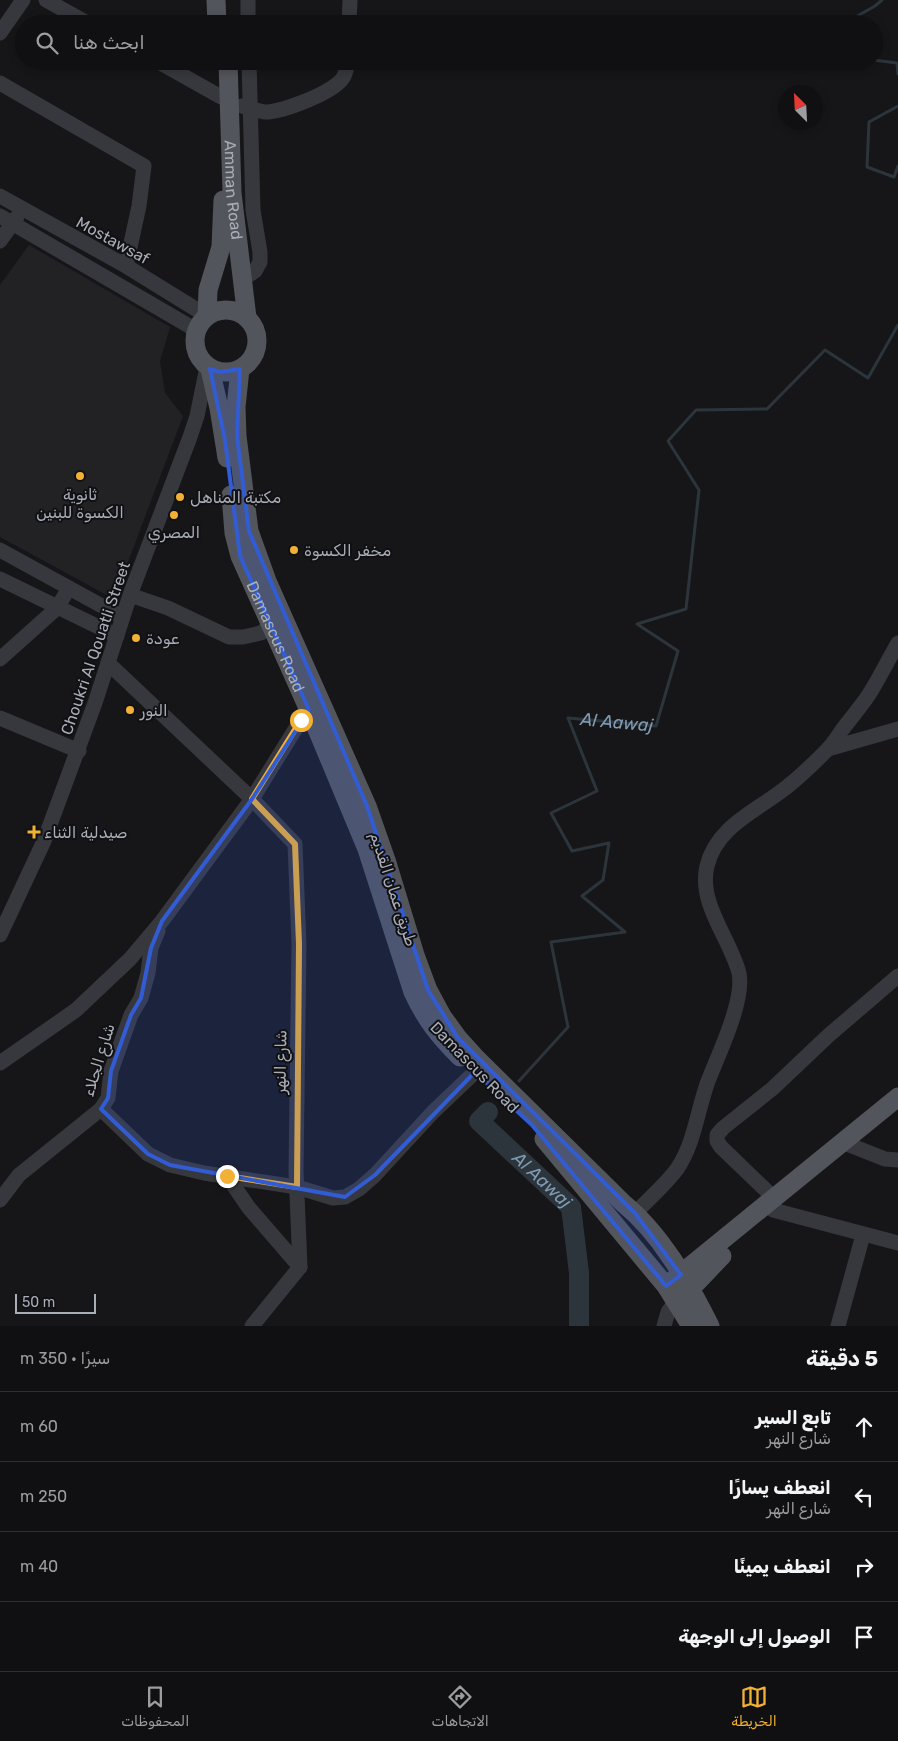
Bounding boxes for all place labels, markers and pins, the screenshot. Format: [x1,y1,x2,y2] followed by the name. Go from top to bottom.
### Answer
[74,470,86,482] marker: ثانوية الكسوة للبنين
[36,485,124,523] place label: ثانوية الكسوة للبنين
[190,488,281,507] place label: مكتبة المناهل
[174,491,186,503] marker: مكتبة المناهل
[168,509,180,521] marker: المصري
[148,523,200,544] place label: المصري
[304,541,391,561] place label: مخفر الكسوة
[288,544,300,556] marker: مخفر الكسوة
[146,629,180,649] place label: عودة
[130,632,142,644] marker: عودة
[139,701,168,721] place label: النور
[124,704,136,716] marker: النور
[44,823,127,842] place label: صيدلية الثناء
[28,826,40,838] marker: صيدلية الثناء

